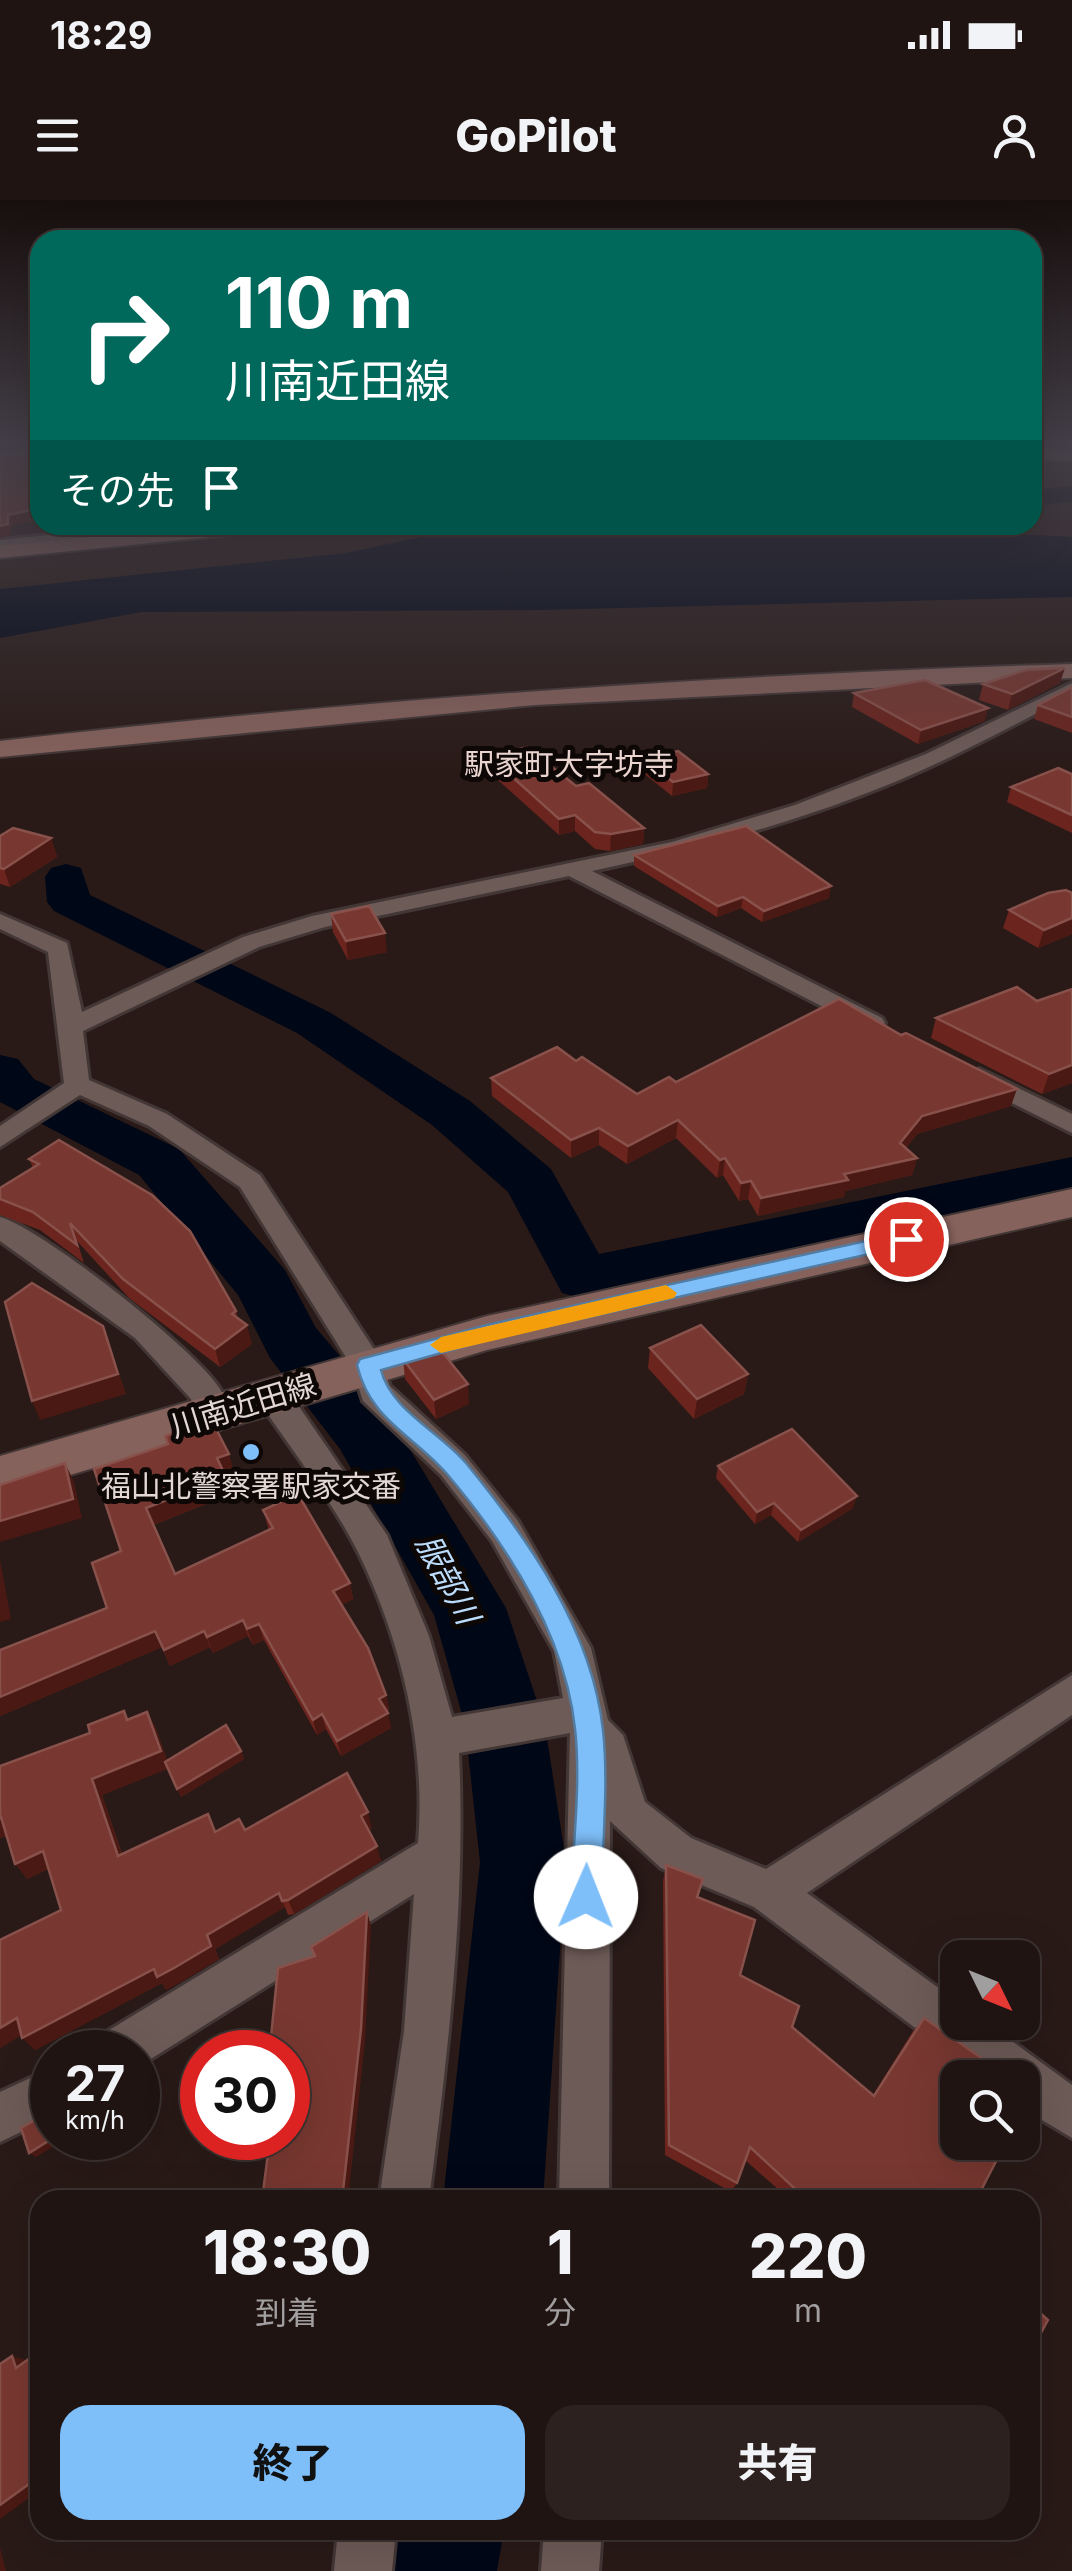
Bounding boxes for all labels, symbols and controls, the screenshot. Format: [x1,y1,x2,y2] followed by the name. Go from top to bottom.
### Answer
[50,12,152,58] text: 18:29
[30,108,85,163] icon: menu
[455,108,617,163] text: GoPilot
[987,108,1042,163] icon: person
[225,260,413,345] text: 110 m
[60,270,190,400] icon: right
[225,353,450,408] text: 川南近田線
[194,460,249,515] icon: arrive
[60,467,174,513] text: その先
[464,746,674,782] district label: 駅家町大字坊寺
[864,1197,949,1282] pin
[879,1212,934,1267] icon: arrive
[166,1366,320,1444] street label: 川南近田線
[240,1441,262,1463] marker: 福山北警察署駅家交番
[101,1468,401,1504] place label: 福山北警察署駅家交番
[408,1527,489,1633] water label: 服部川
[534,1845,638,1949] position arrow
[940,1940,1040,2040] north arrow
[940,1940,1040,2160] map controls
[180,2030,310,2160] speed limit sign: 30
[65,2053,125,2113] text: 27
[940,2060,1040,2160] button: search
[65,2105,125,2135] text: km/h
[203,2216,371,2288] text: 18:30
[547,2216,573,2288] text: 1
[749,2220,867,2292] text: 220
[794,2291,822,2330] text: m
[255,2293,319,2332] text: 到着
[544,2293,576,2332] text: 分
[60,2405,525,2520] button: 終了
[545,2405,1010,2520] button: 共有

